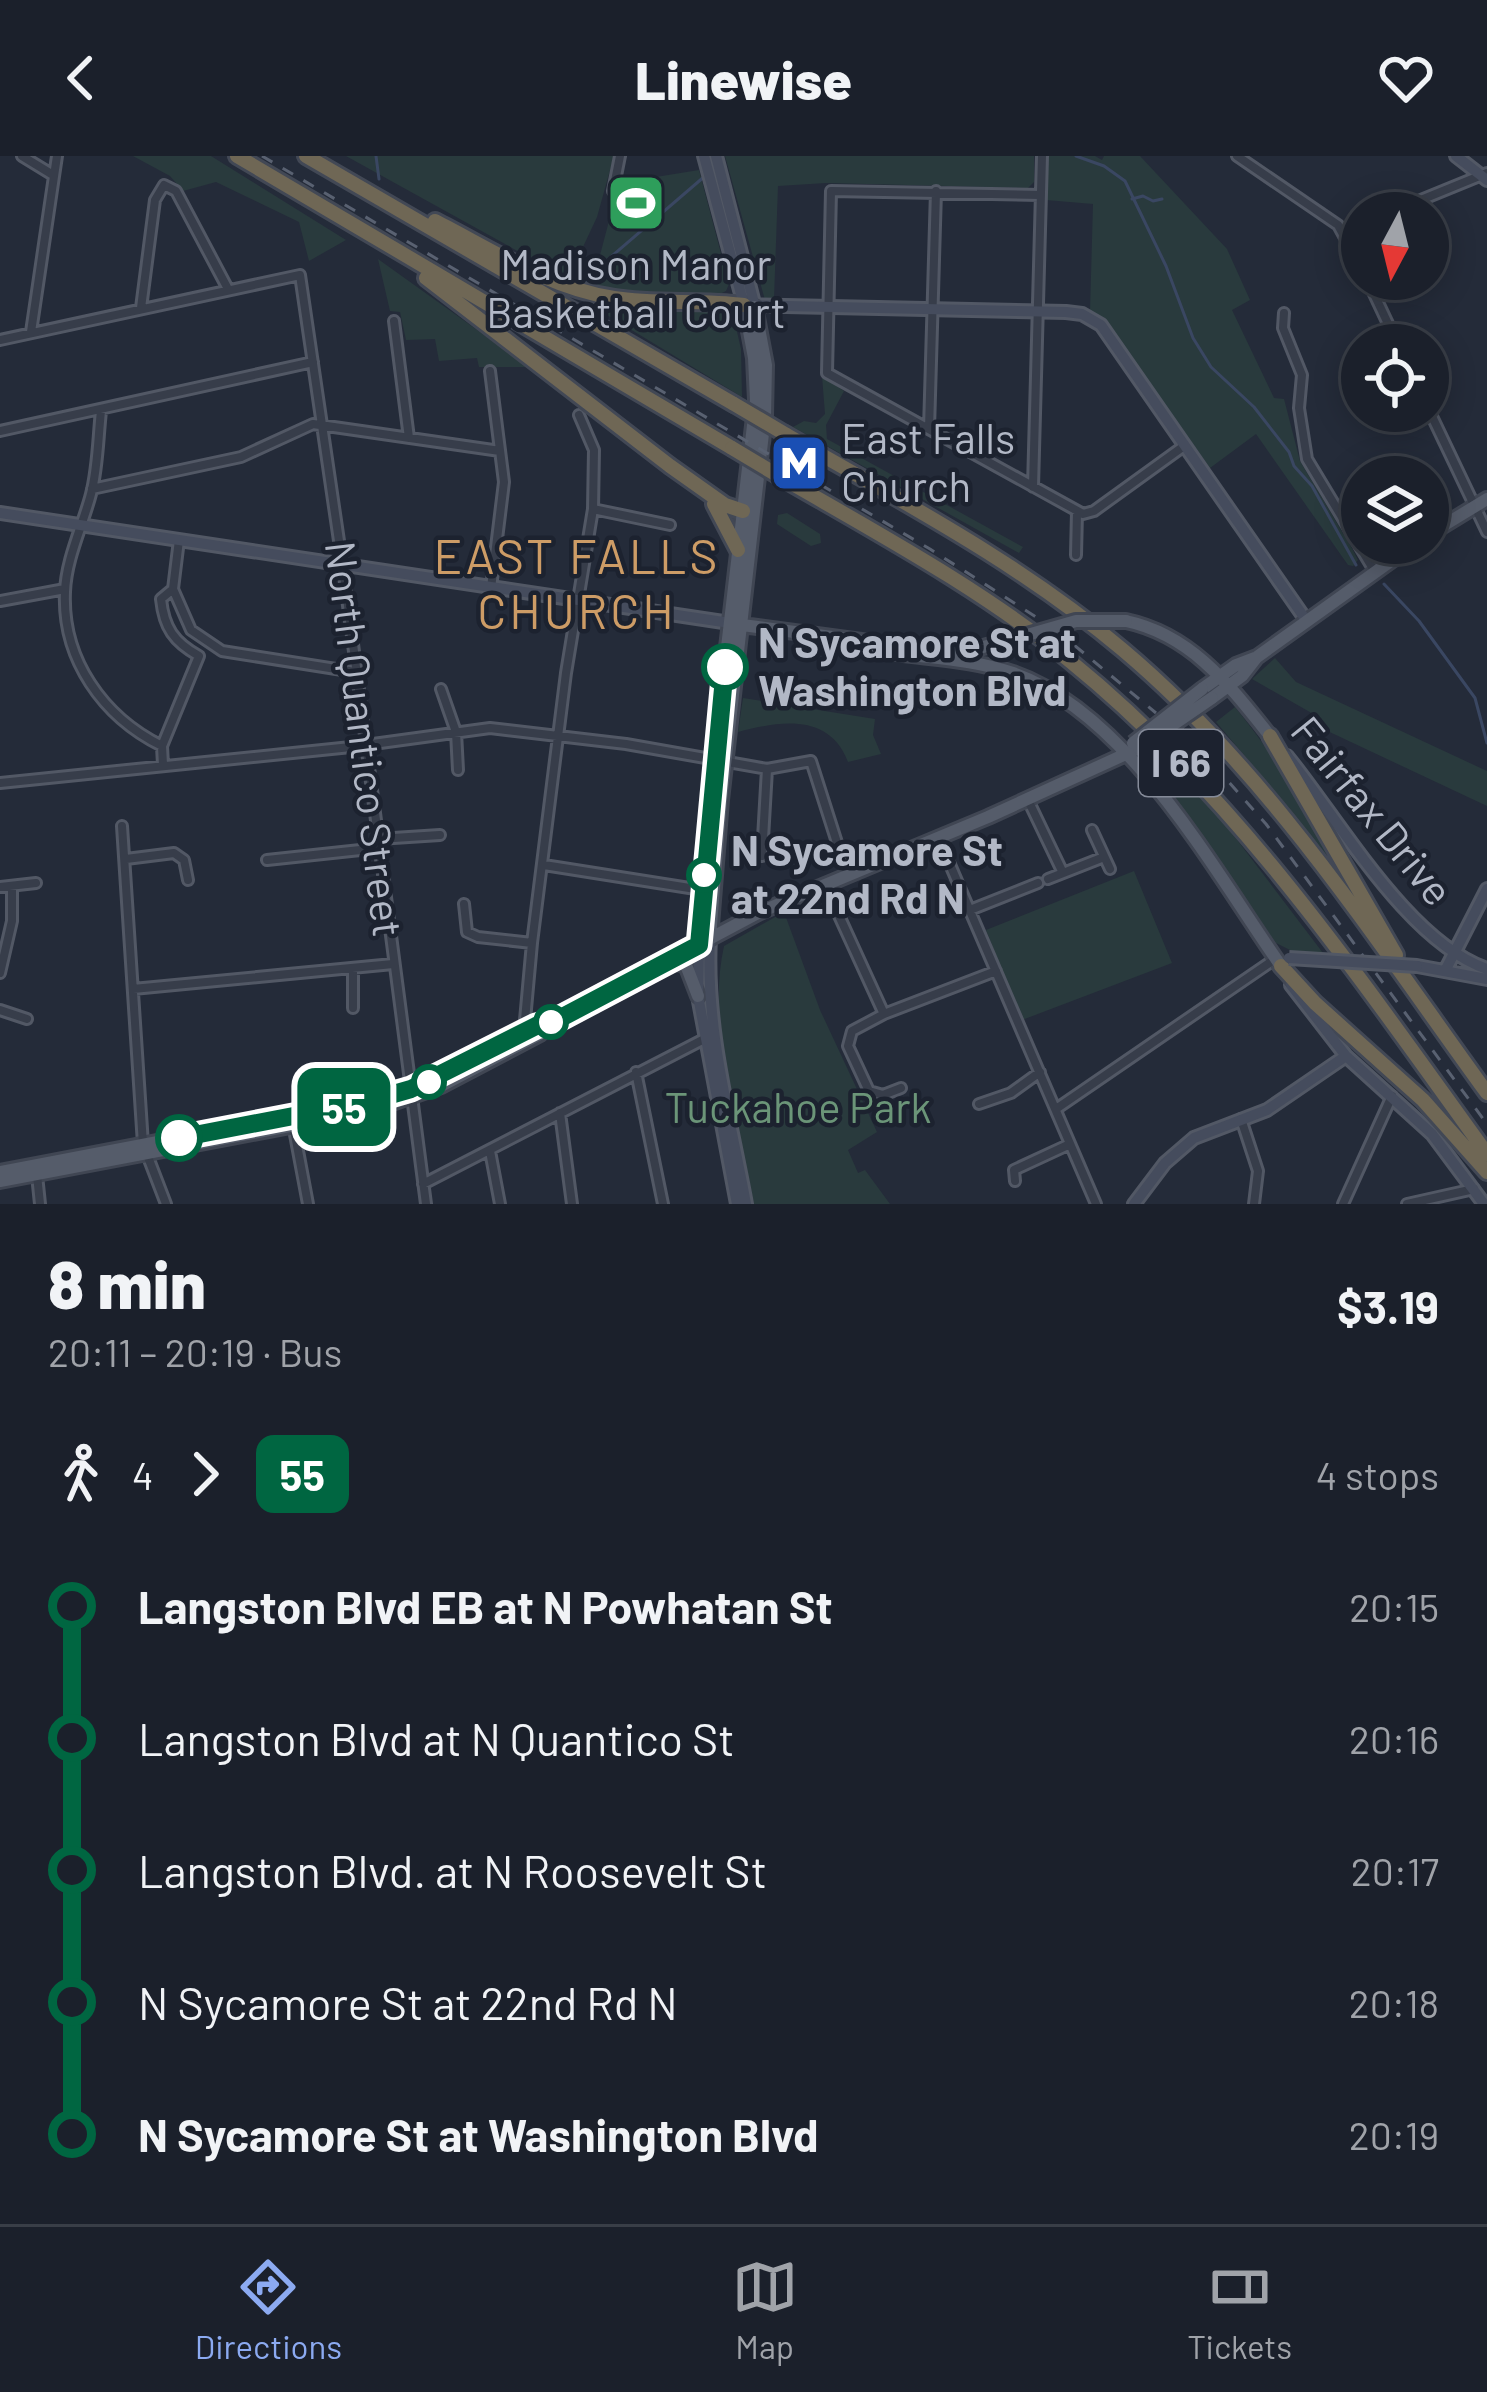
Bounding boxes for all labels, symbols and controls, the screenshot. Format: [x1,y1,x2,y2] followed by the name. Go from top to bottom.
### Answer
[48,45,114,111] icon: back
[1373,45,1439,111] icon: heart
[635,46,852,111] text: Linewise
[605,172,667,234] sports icon: Madison Manor Basketball Court
[1341,192,1449,300] north arrow
[1341,192,1449,564] map controls
[486,238,786,336] place label: Madison Manor Basketball Court
[1341,324,1449,432] button: locate
[841,412,1015,510] place label: East Falls Church
[768,432,830,494] metro station icon: East Falls Church
[1341,456,1449,564] button: layers
[434,526,720,639] district label: EAST FALLS CHURCH
[317,538,415,939] street label: North Quantico Street
[758,616,1076,715] place label: N Sycamore St at Washington Blvd
[703,645,747,689] marker: N Sycamore St at Washington Blvd
[1282,705,1465,914] street label: Fairfax Drive
[1139,730,1223,796] road number: I 66
[731,824,1003,922] place label: N Sycamore St at 22nd Rd N
[688,859,720,891] marker: N Sycamore St at 22nd Rd N
[535,1006,567,1038] unlabelled marker
[413,1066,445,1098] unlabelled marker
[290,1068,398,1146] line badge: 55
[664,1081,932,1131] park label: Tuckahoe Park
[321,1082,367,1132] text: 55
[157,1116,201,1160] unlabelled marker
[48,1243,206,1322] text: 8 min
[1337,1279,1439,1333] text: $3.19
[48,1328,342,1375] text: 20:11 – 20:19 · Bus
[48,1441,114,1507] icon: walk
[172,1441,238,1507] icon: forward
[280,1449,325,1499] text: 55
[132,1451,154,1498] text: 4
[1316,1451,1439,1498] text: 4 stops
[138,1579,833,1633] text: Langston Blvd EB at N Powhatan St
[1349,1583,1439,1630] text: 20:15
[138,1711,735,1765] text: Langston Blvd at N Quantico St
[1349,1715,1439,1762] text: 20:16
[138,1843,767,1897] text: Langston Blvd. at N Roosevelt St
[1351,1847,1439,1894] text: 20:17
[138,1975,678,2029] text: N Sycamore St at 22nd Rd N
[1349,1979,1439,2026] text: 20:18
[138,2107,818,2161] text: N Sycamore St at Washington Blvd
[1349,2111,1439,2158] text: 20:19
[195,2254,342,2366] tab: Directions
[732,2254,798,2366] tab: Map
[1187,2254,1292,2366] tab: Tickets

